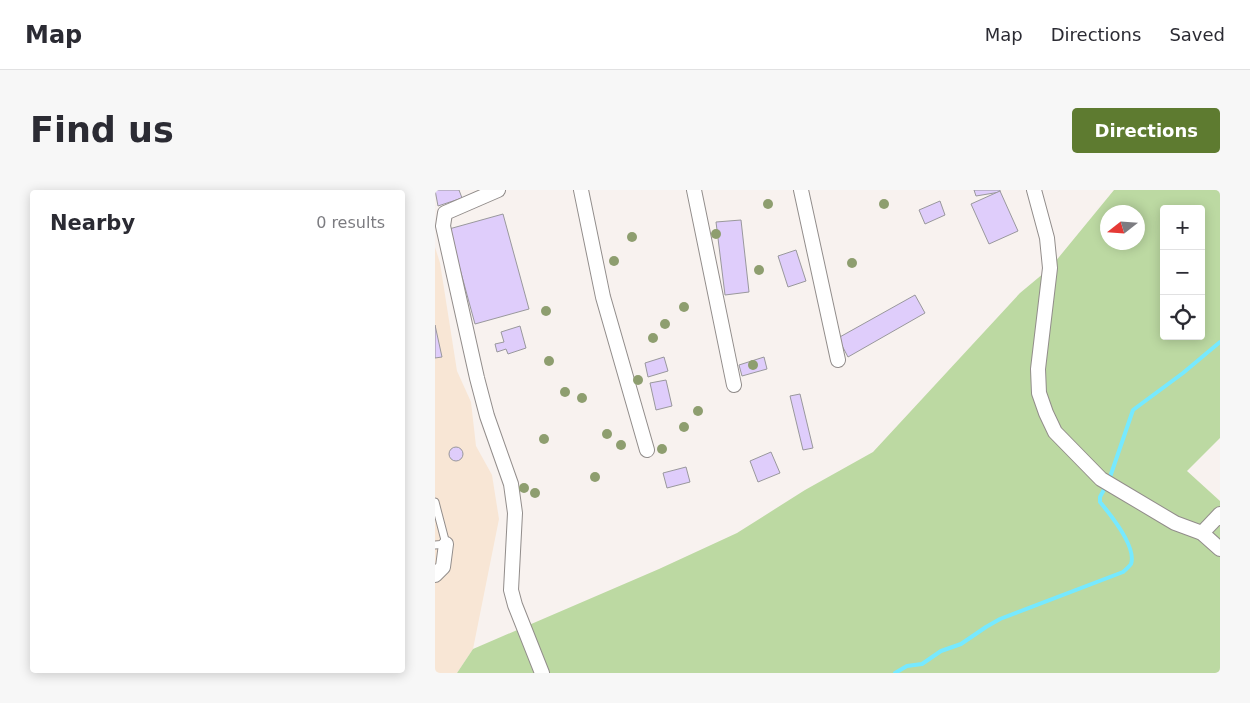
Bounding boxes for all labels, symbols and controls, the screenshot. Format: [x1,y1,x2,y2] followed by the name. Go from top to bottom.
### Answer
[25,21,82,49] text: Map
[985,24,1023,45] text: Map
[1051,24,1141,45] text: Directions
[1169,24,1225,45] text: Saved
[1072,108,1220,153] button: Directions
[30,110,174,150] text: Find us
[1100,205,1145,250] north arrow
[1160,205,1205,340] map controls
[1160,205,1205,250] button: +
[50,211,135,235] text: Nearby
[316,213,385,232] text: 0 results
[1160,250,1205,295] button: −
[1160,295,1205,340] button: locate

